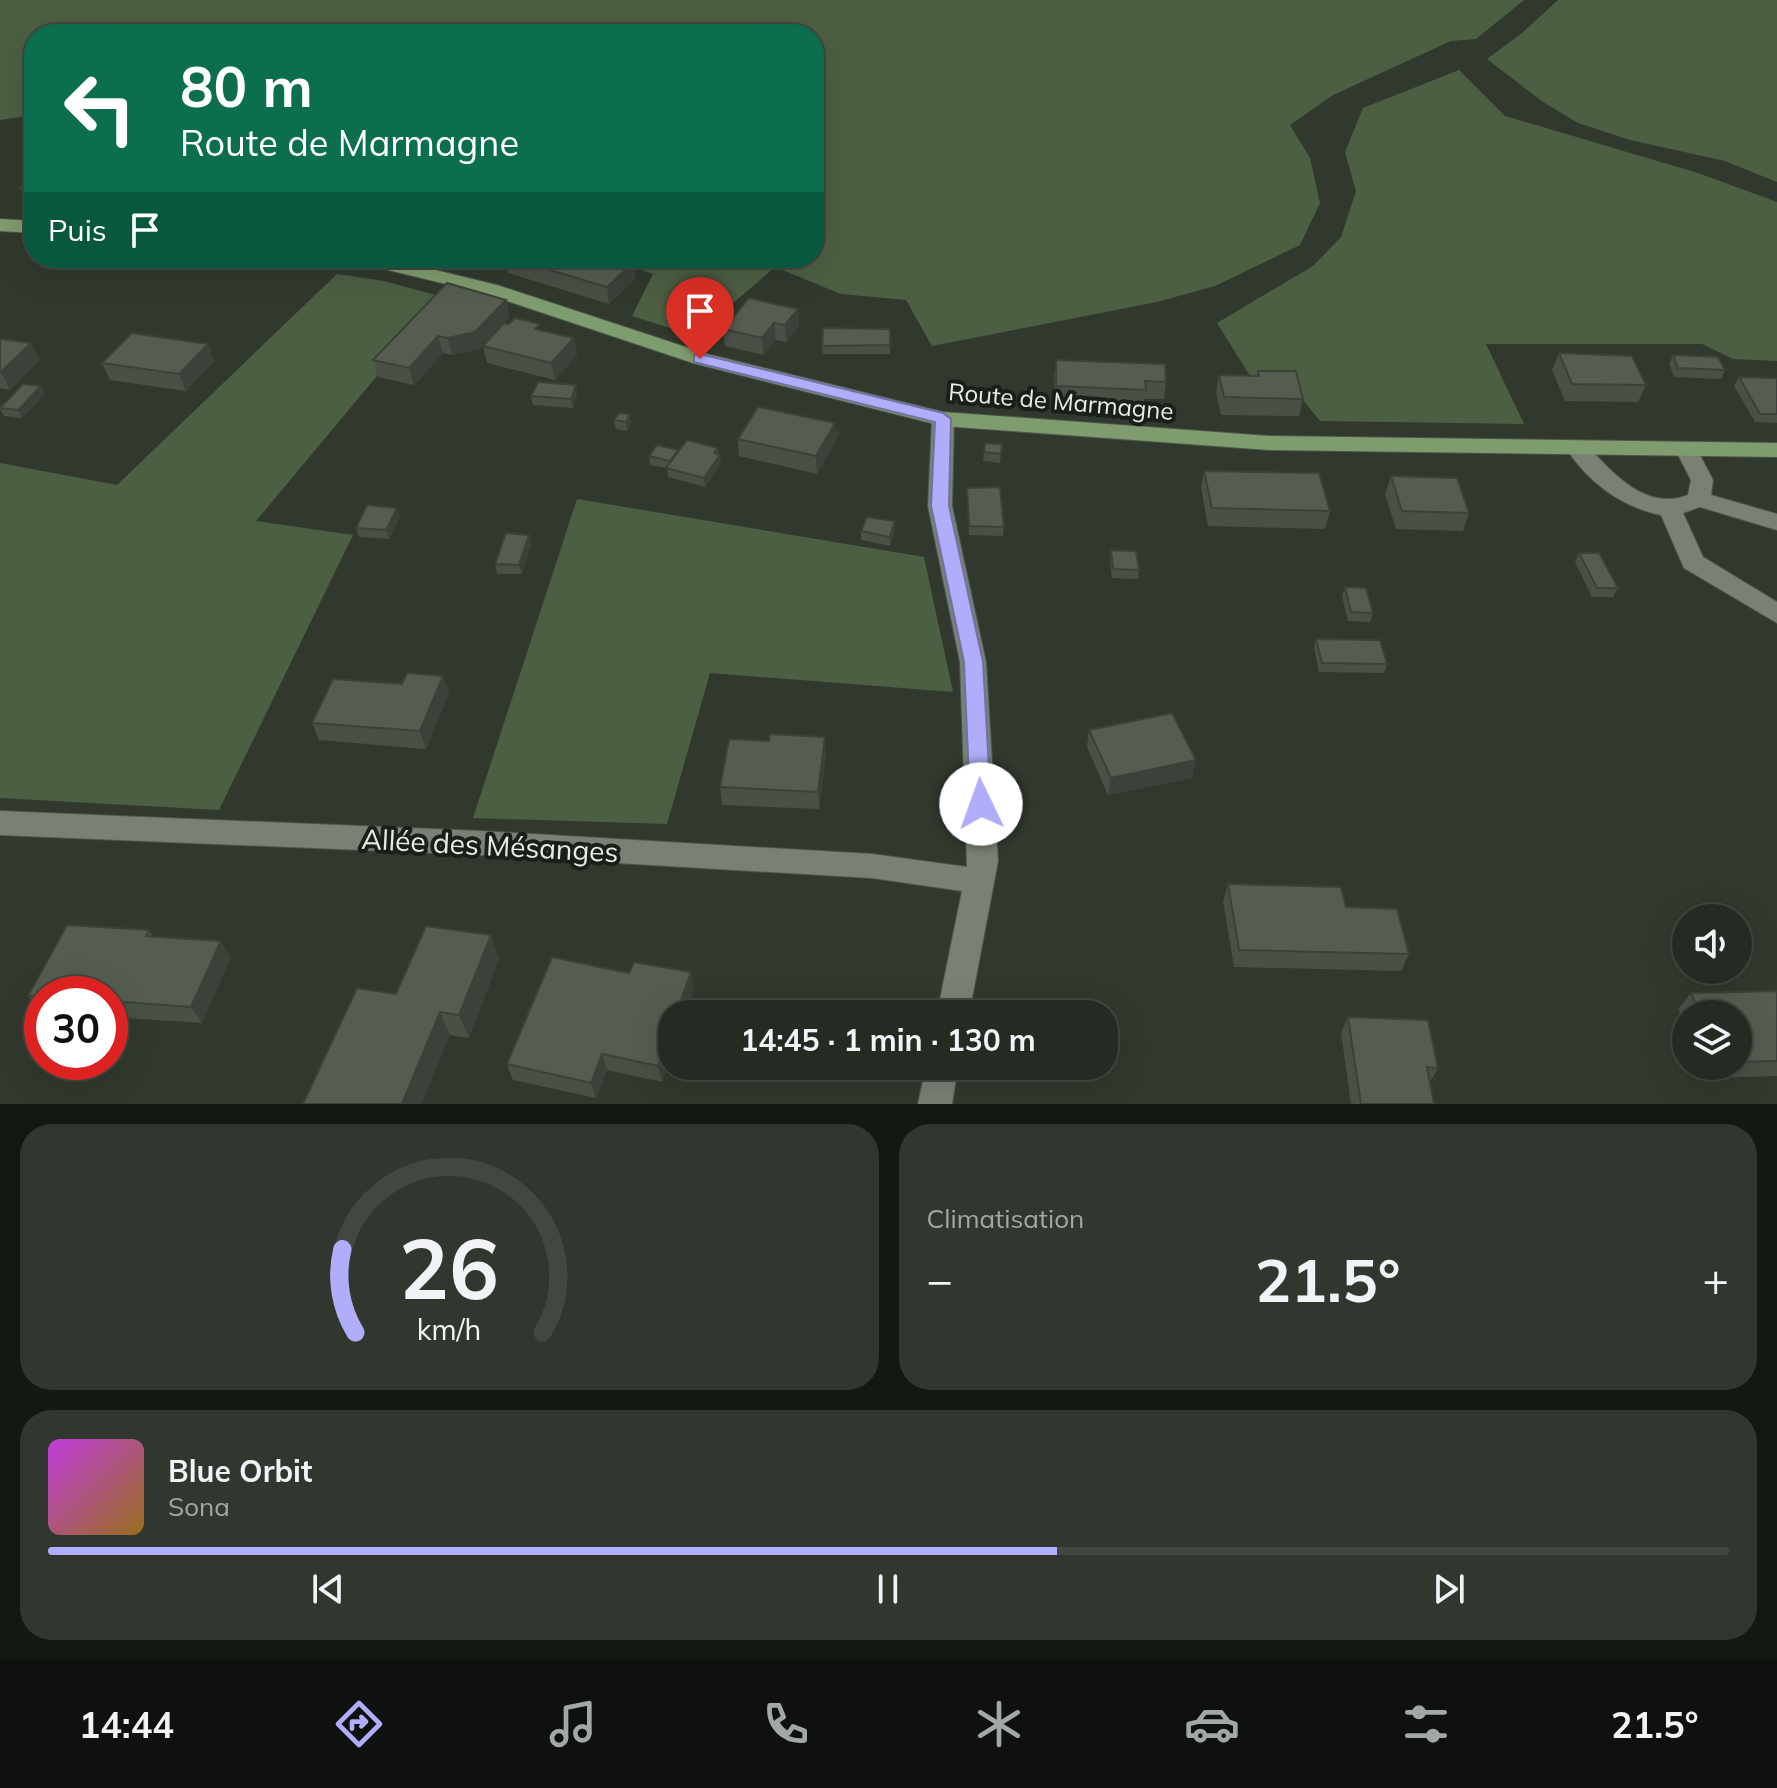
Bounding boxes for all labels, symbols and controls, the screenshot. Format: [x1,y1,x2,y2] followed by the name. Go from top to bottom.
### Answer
[180,51,313,121] text: 80 m
[48,56,152,160] icon: left
[180,120,519,165] text: Route de Marmagne
[123,208,167,252] icon: arrive
[48,211,107,249] text: Puis
[666,277,734,359] pin
[678,289,722,333] icon: arrive
[947,376,1175,426] street label: Route de Marmagne
[939,762,1023,846] position arrow
[361,821,619,869] street label: Allée des Mésanges
[1672,904,1752,1080] map controls
[1672,904,1752,984] button: sound
[24,976,128,1080] speed limit sign: 30
[1672,1000,1752,1080] button: layers
[740,1021,1036,1059] text: 14:45 · 1 min · 130 m
[927,1202,1084,1235] text: Climatisation
[399,1215,499,1320] text: 26
[1255,1242,1401,1317] text: 21.5°
[927,1252,953,1307] text: −
[1703,1252,1729,1307] text: +
[417,1311,482,1347] text: km/h
[168,1452,312,1490] text: Blue Orbit
[168,1490,230,1523] text: Sona
[306,1567,350,1611] icon: previous
[866,1567,910,1611] icon: pause
[1427,1567,1471,1611] icon: next
[331,1696,387,1752] icon: directions
[545,1696,601,1752] icon: music
[758,1696,814,1752] icon: phone
[971,1696,1027,1752] icon: climate
[1184,1696,1240,1752] icon: car
[1398,1696,1454,1752] icon: filters
[79,1702,174,1747] text: 14:44
[1611,1702,1698,1747] text: 21.5°

